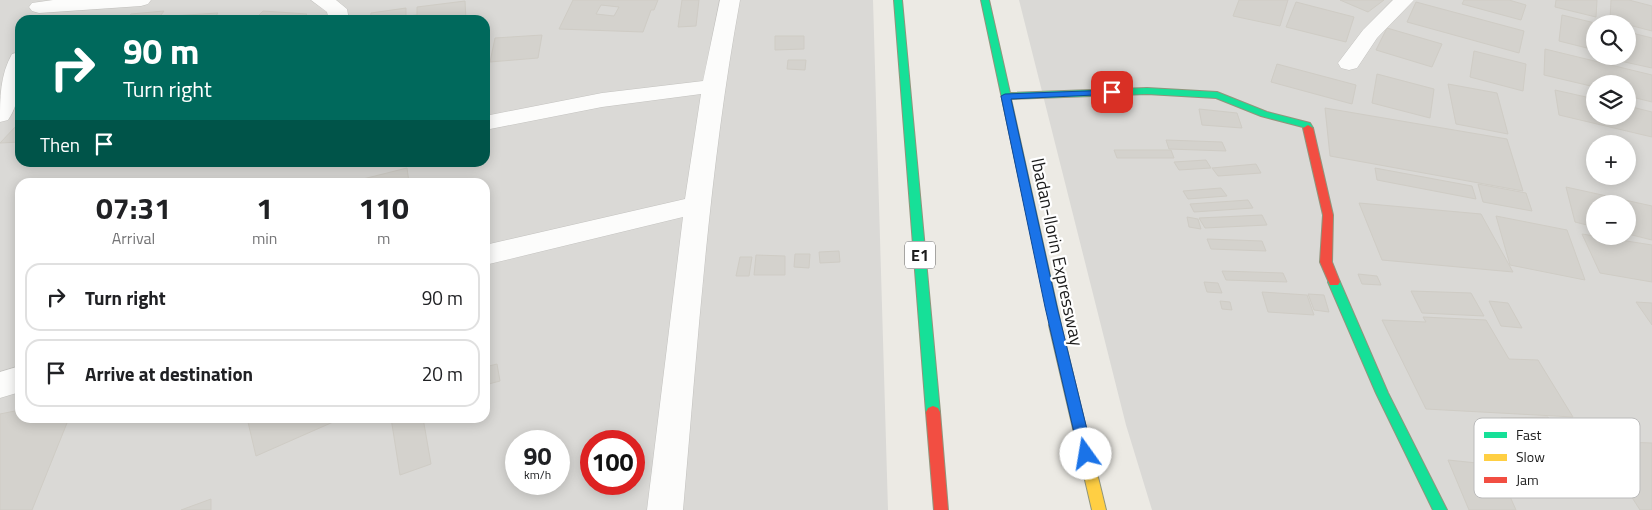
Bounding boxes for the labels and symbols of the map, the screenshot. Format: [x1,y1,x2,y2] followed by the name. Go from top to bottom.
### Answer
[1091,71,1133,113] pin
[1024,155,1091,349] street label: Ibadan-Ilorin Expressway
[905,242,935,268] road number: E1
[1474,418,1640,498] legend
[1516,424,1541,445] text: Fast
[1059,427,1111,479] position arrow
[580,430,645,495] speed limit sign: 100
[1516,446,1545,467] text: Slow
[1516,469,1539,490] text: Jam

